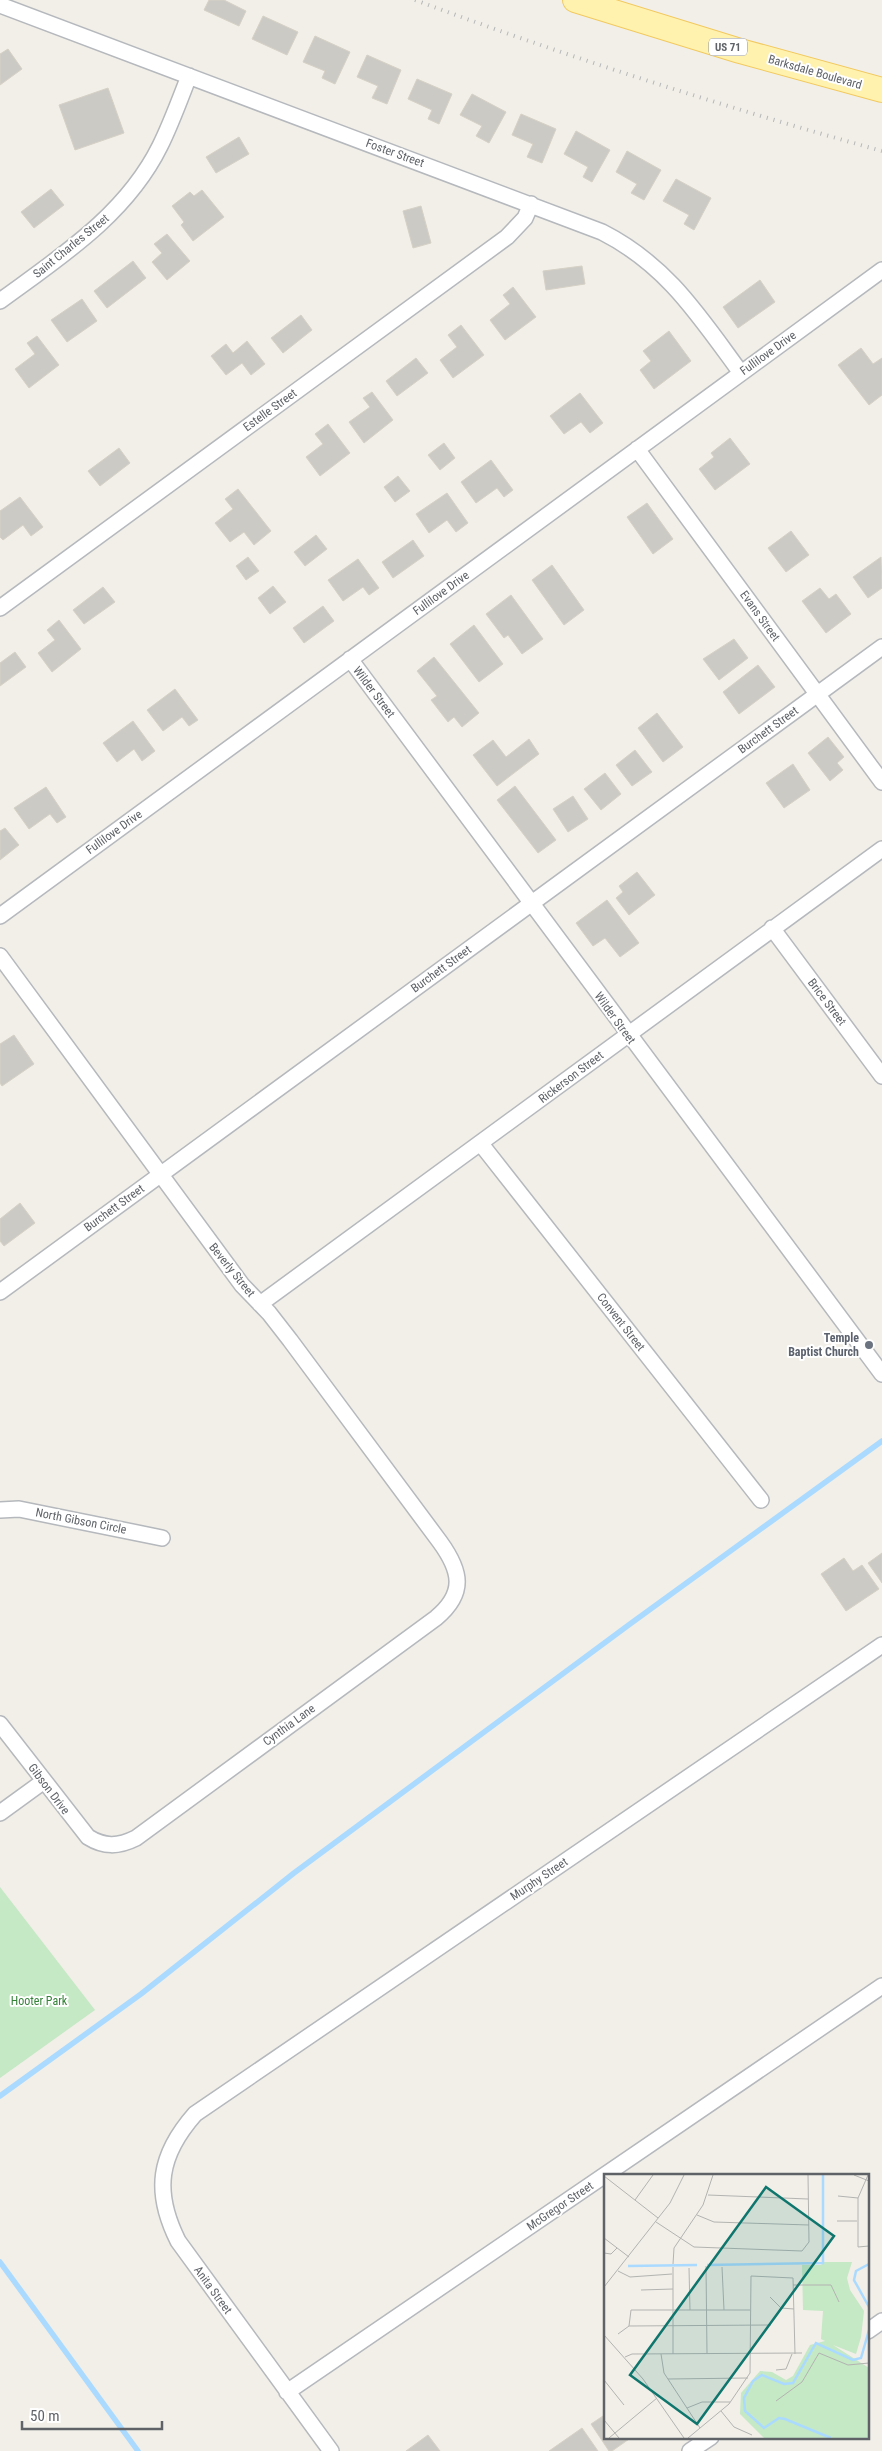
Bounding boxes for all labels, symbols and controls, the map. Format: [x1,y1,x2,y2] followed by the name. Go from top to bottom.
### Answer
[709,38,747,56] road number: US 71
[767,52,863,92] street label: Barksdale Boulevard
[364,136,426,170] street label: Foster Street
[30,211,112,281] street label: Saint Charles Street
[737,328,799,378] street label: Fullilove Drive
[241,386,300,434] street label: Estelle Street
[410,568,472,618] street label: Fullilove Drive
[737,588,783,644] street label: Evans Street
[350,664,398,721] street label: Wilder Street
[735,703,801,756] street label: Burchett Street
[83,807,145,857] street label: Fullilove Drive
[408,942,474,995] street label: Burchett Street
[805,976,849,1029] street label: Brice Street
[591,989,639,1047] street label: Wilder Street
[536,1048,606,1106] street label: Rickerson Street
[81,1181,147,1234] street label: Burchett Street
[206,1240,258,1300] street label: Beverly Street
[594,1290,648,1354] street label: Convent Street
[788,1331,859,1359] place label: Temple Baptist Church
[863,1339,875,1351] marker: Temple Baptist Church
[34,1505,128,1537] street label: North Gibson Circle
[260,1701,318,1749] street label: Cynthia Lane
[25,1761,73,1817] street label: Gibson Drive
[508,1854,571,1903] street label: Murphy Street
[11,1994,68,2008] park label: Hooter Park
[604,2174,870,2438] inset map
[524,2178,596,2233] street label: McGregor Street
[191,2263,235,2317] street label: Anita Street
[22,2398,162,2430] scale bar
[30,2407,60,2425] text: 50 m

